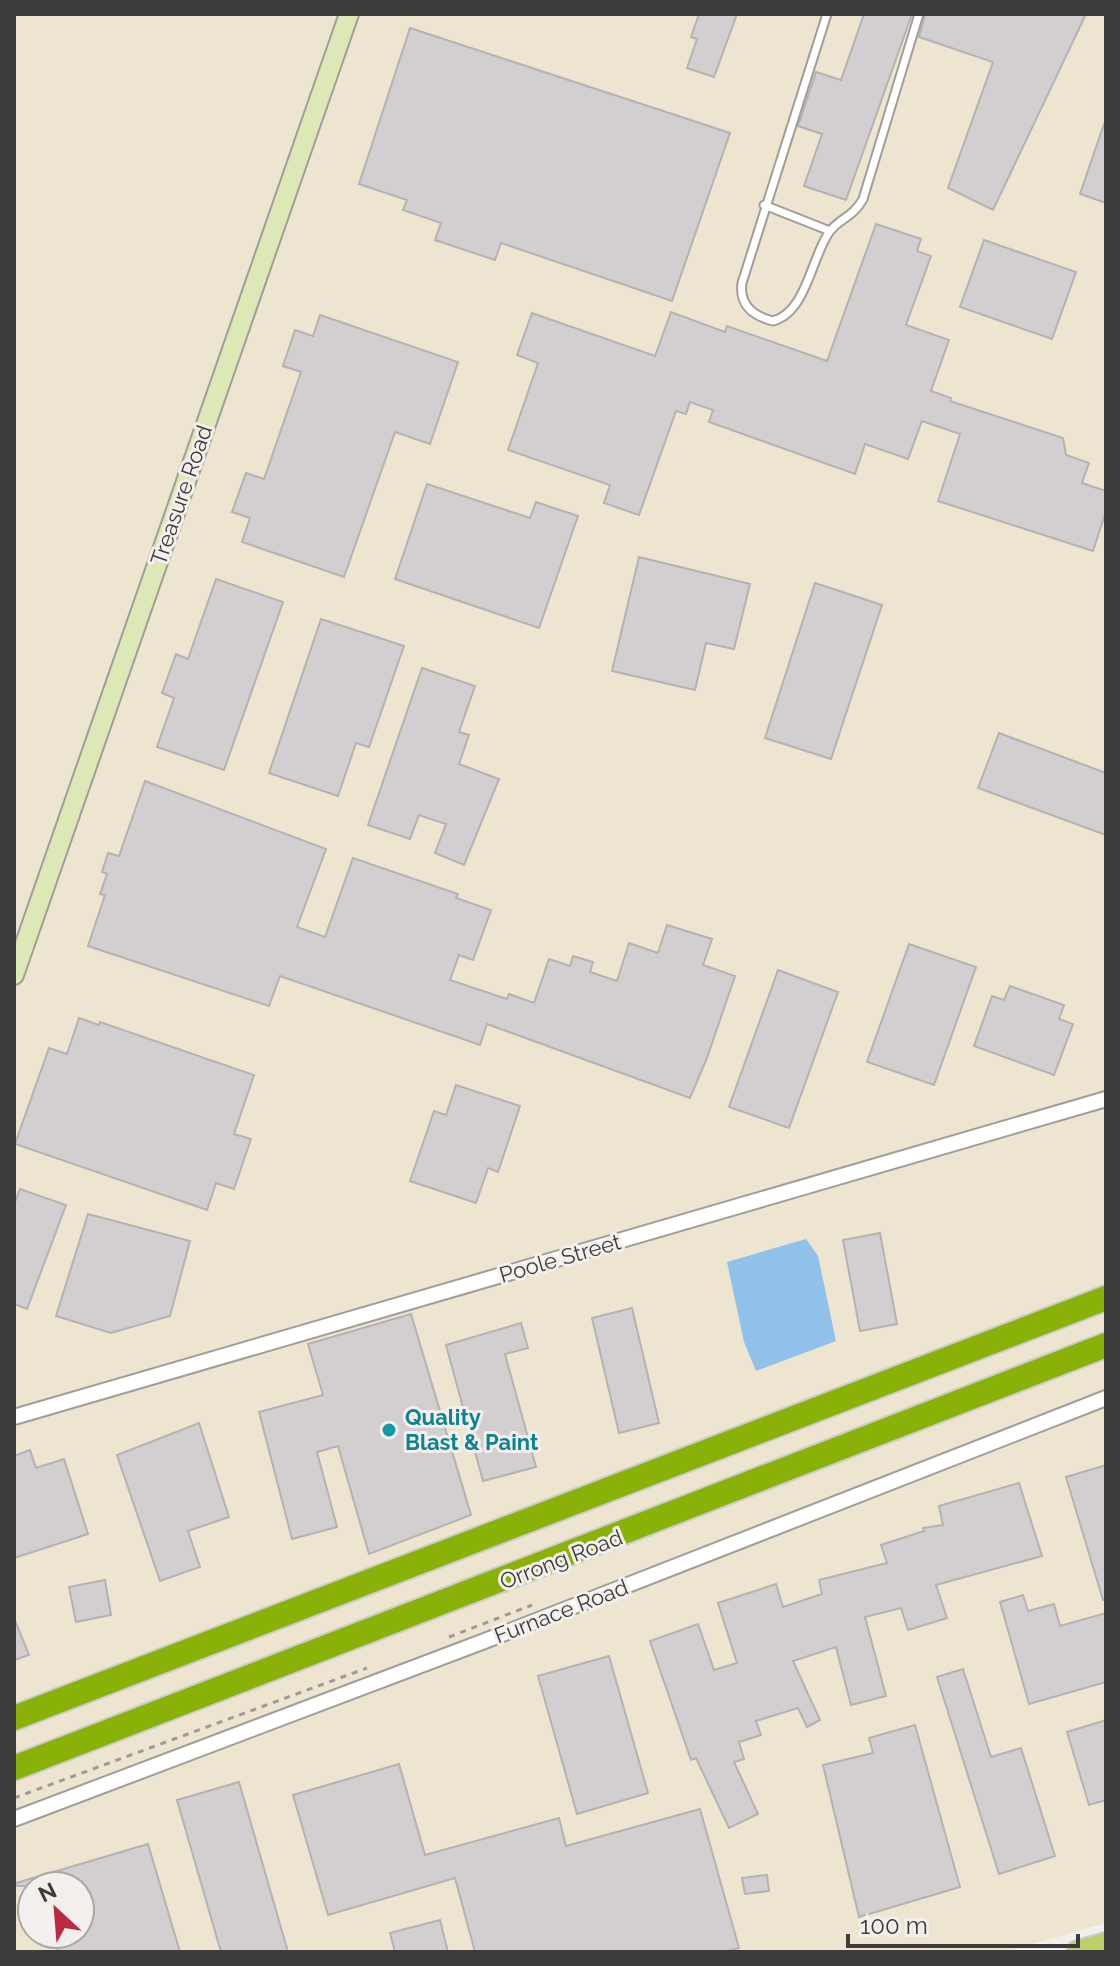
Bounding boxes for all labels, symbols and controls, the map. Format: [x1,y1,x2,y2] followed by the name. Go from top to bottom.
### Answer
[145,422,217,568] street label: Treasure Road
[496,1228,624,1288] street label: Poole Street
[405,1404,539,1455] place label: Quality Blast & Paint
[380,1421,398,1439] marker: Quality Blast & Paint
[496,1524,626,1594] street label: Orrong Road
[490,1574,632,1648] street label: Furnace Road
[16,1870,96,1950] north arrow
[34,1877,60,1907] text: N
[848,1898,1078,1948] scale bar
[860,1911,928,1940] text: 100 m

